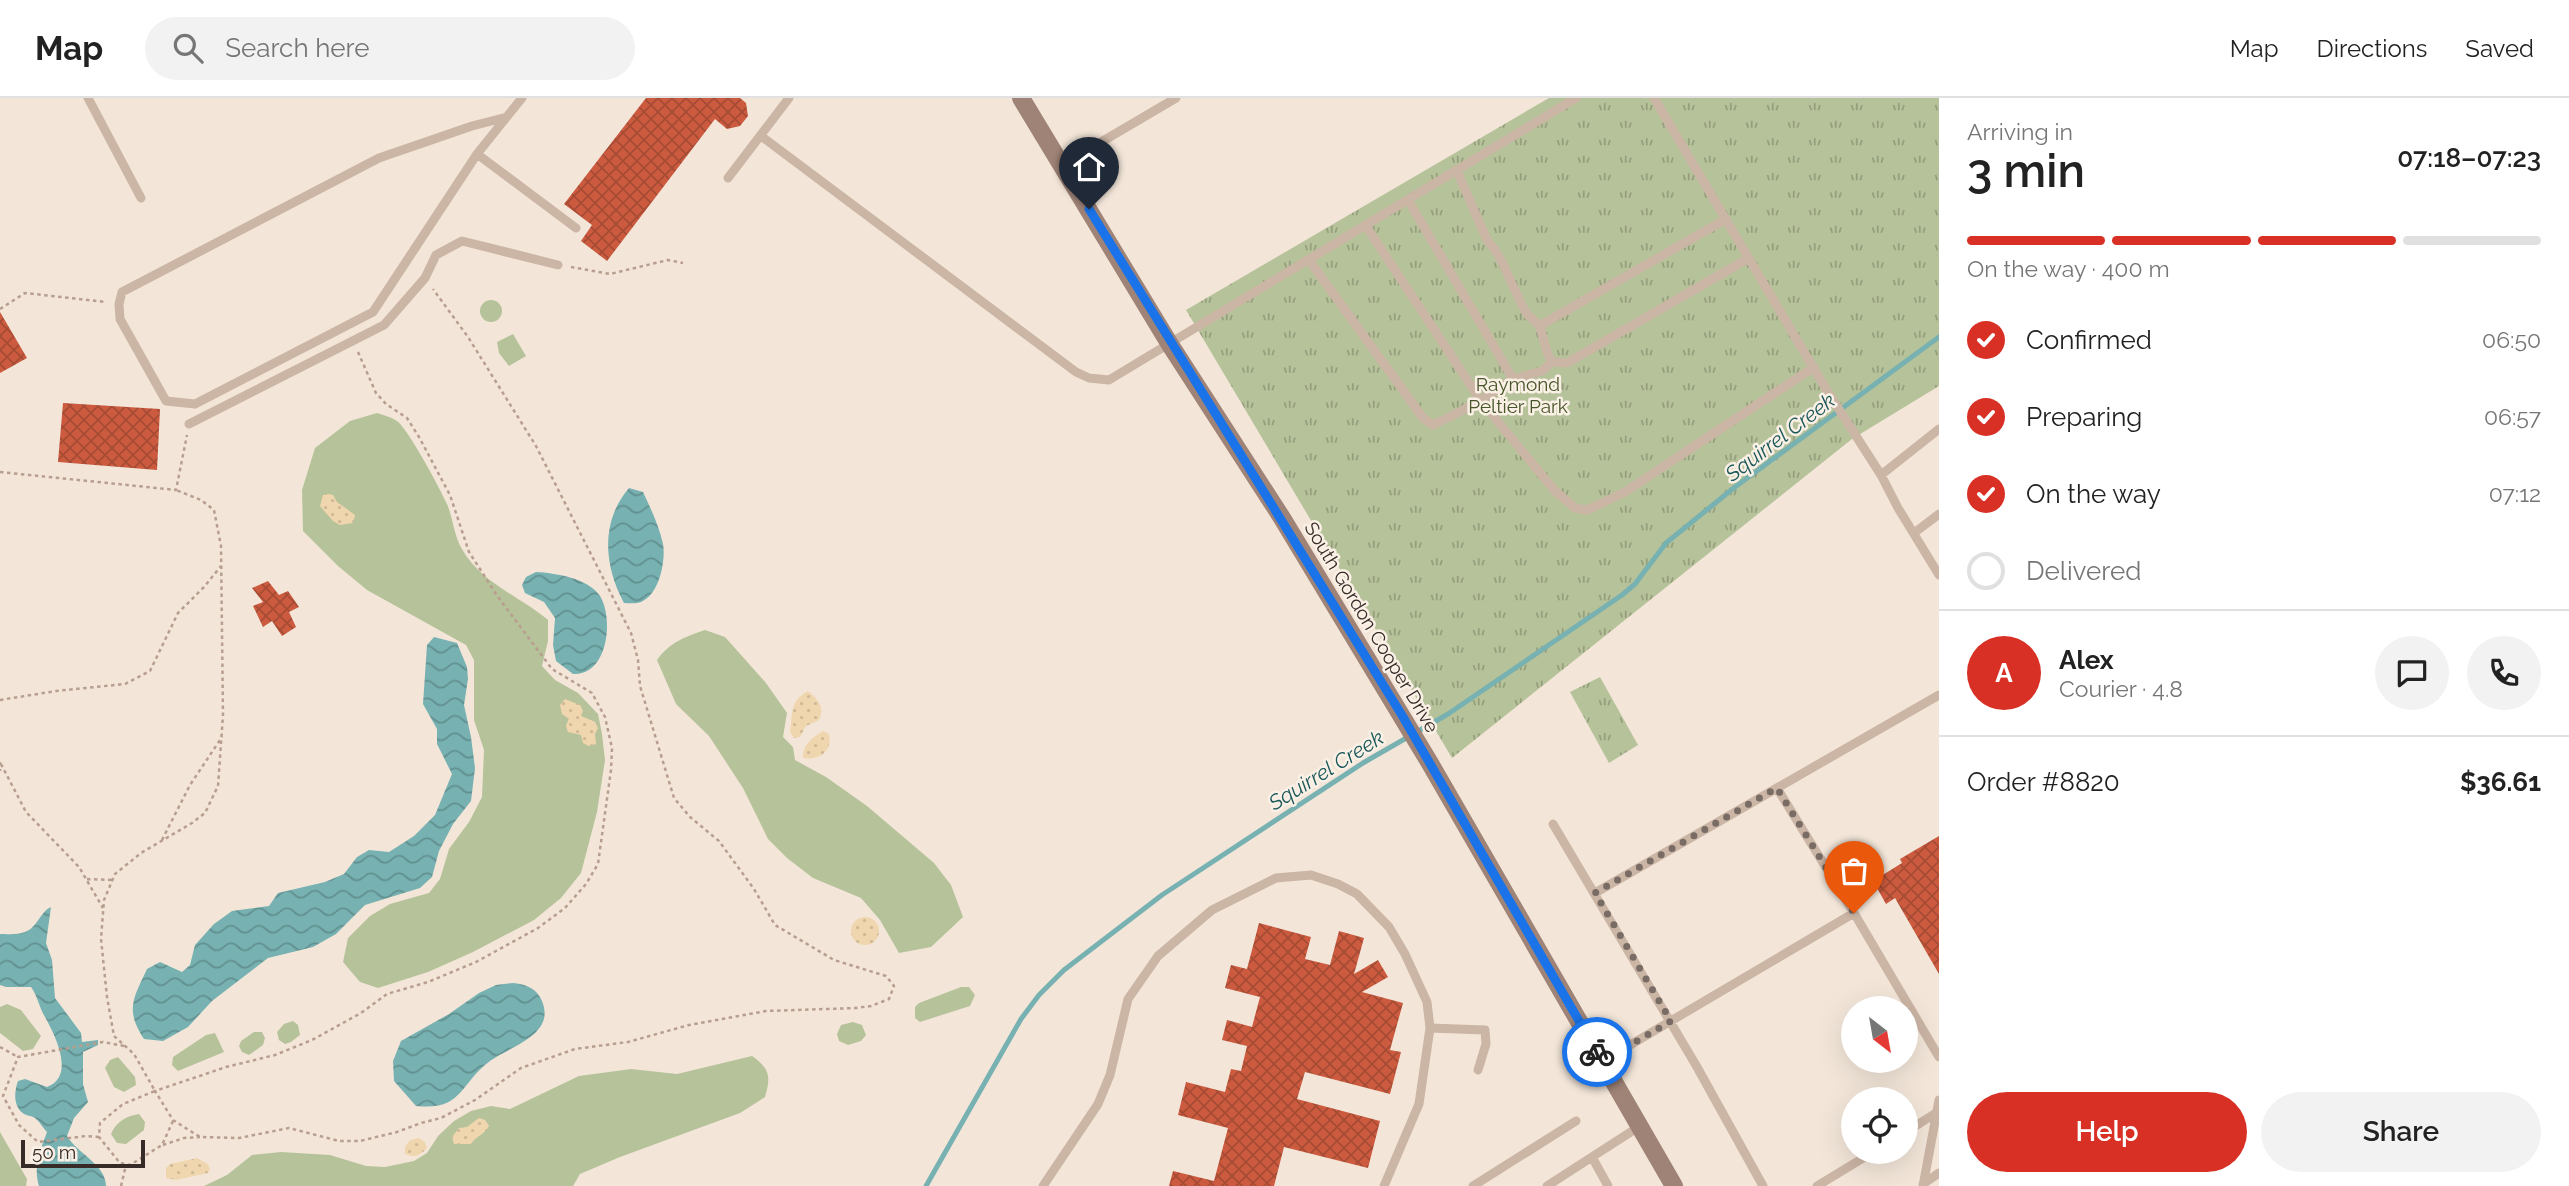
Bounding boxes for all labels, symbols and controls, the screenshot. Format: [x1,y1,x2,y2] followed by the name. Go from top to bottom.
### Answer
[145,17,635,80] search box
[35,29,103,68] text: Map
[169,29,207,67] icon: search
[225,33,370,63] text: Search here
[2230,34,2279,63] text: Map
[2317,34,2427,63] text: Directions
[2465,34,2534,63] text: Saved
[1967,118,2073,145] text: Arriving in
[1059,137,1119,209] pin
[2397,143,2541,173] text: 07:18–07:23
[1967,144,2085,198] text: 3 min
[1070,148,1108,186] icon: home
[1967,255,2170,282] text: On the way · 400 m
[1967,321,2005,359] icon: check
[2026,325,2152,355] text: Confirmed
[2482,326,2541,353] text: 06:50
[1468,373,1568,417] park label: Raymond Peltier Park
[1719,388,1840,487] water label: Squirrel Creek
[1967,398,2005,436] icon: check
[2026,402,2142,432] text: Preparing
[2484,403,2541,430] text: 06:57
[1967,475,2005,513] icon: check
[2026,479,2161,509] text: On the way
[2489,480,2541,507] text: 07:12
[1300,518,1444,736] street label: South Gordon Cooper Drive
[2026,556,2141,586] text: Delivered
[2375,636,2449,710] button: chat
[2467,636,2541,710] button: phone
[2059,645,2114,675] text: Alex
[1995,658,2013,688] text: A
[2059,675,2183,702] text: Courier · 4.8
[1263,725,1388,816] water label: Squirrel Creek
[1967,767,2120,797] text: Order #8820
[2460,767,2541,797] text: $36.61
[1824,841,1884,913] pin
[1835,852,1873,890] icon: bag
[1841,996,1918,1073] north arrow
[1841,996,1918,1164] map controls
[1562,1017,1632,1087] courier
[1578,1033,1616,1071] icon: bike
[1841,1087,1918,1164] button: locate
[1967,1092,2247,1172] button: Help
[2261,1092,2541,1172] button: Share
[21,1137,145,1169] scale bar
[32,1141,76,1163] text: 50 m

